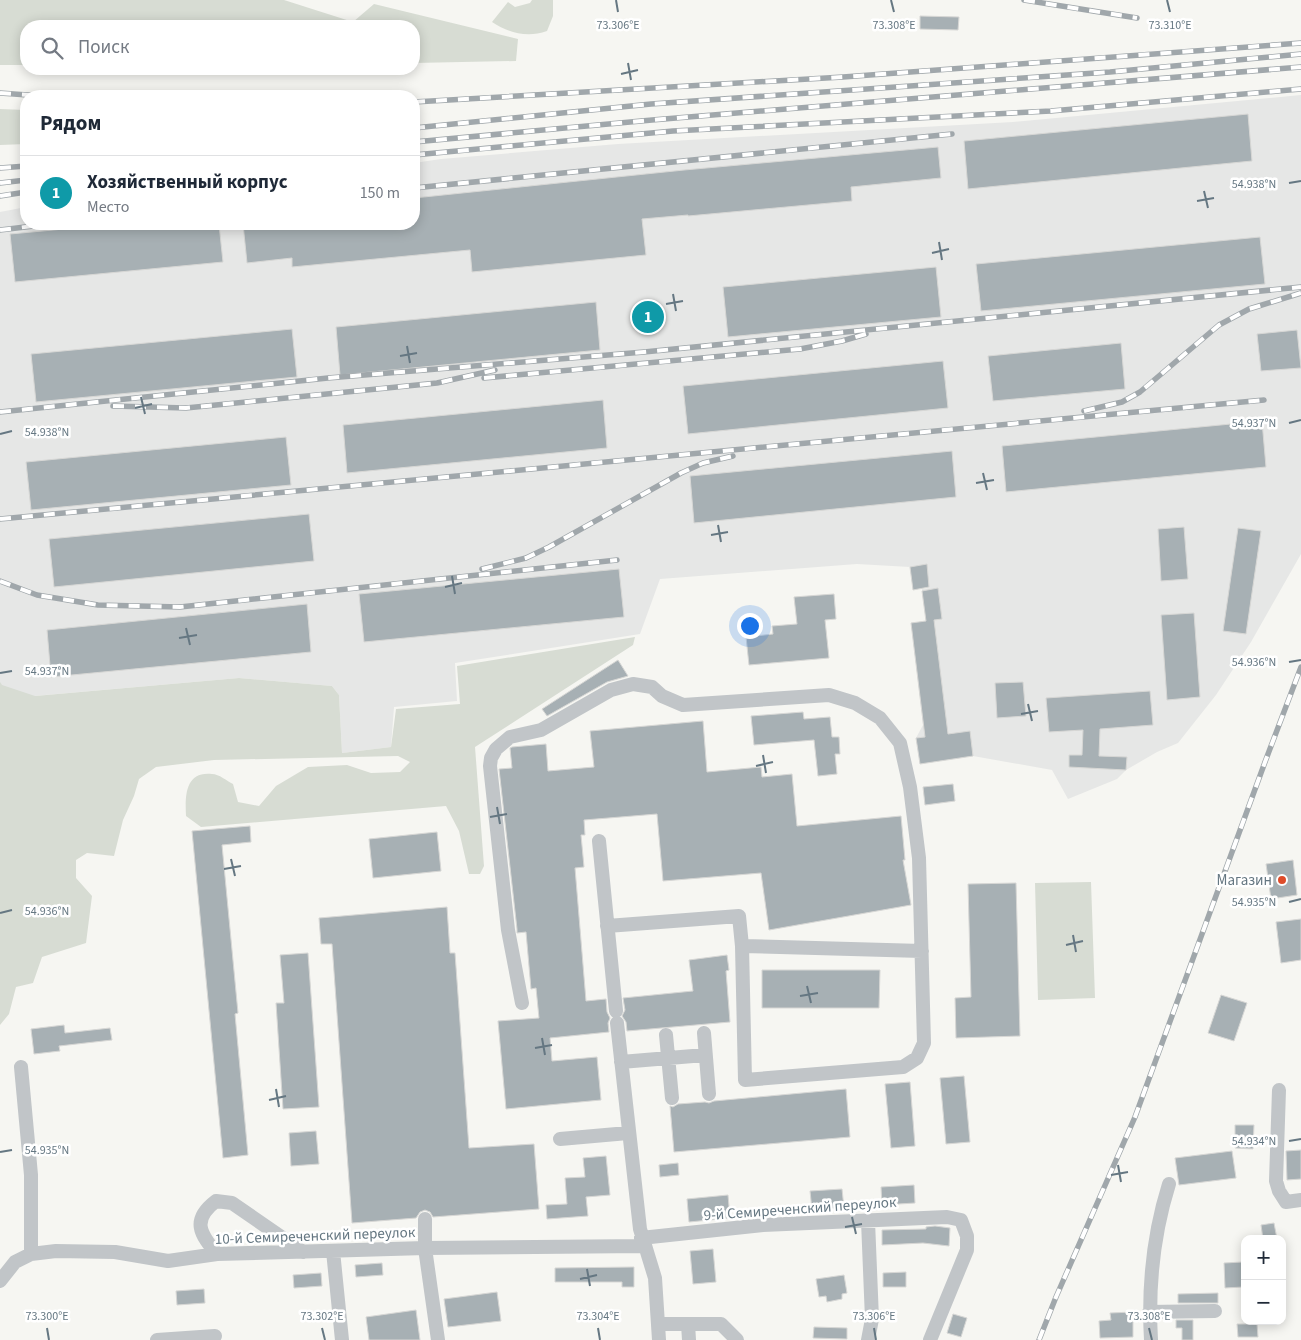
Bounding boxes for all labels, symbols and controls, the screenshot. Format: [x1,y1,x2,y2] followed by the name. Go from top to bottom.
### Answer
[596,17,640,34] text: 73.306°E
[872,17,916,34] text: 73.308°E
[1148,17,1192,34] text: 73.310°E
[20,20,420,75] search box
[38,34,66,62] icon: search
[78,34,129,61] text: Поиск
[40,108,101,138] text: Рядом
[87,169,288,196] text: Хозяйственный корпус
[1232,176,1276,193] text: 54.938°N
[52,182,60,204] text: 1
[360,182,400,204] text: 150 m
[87,196,130,218] text: Место
[632,298,664,336] pin: 1
[1232,415,1276,432] text: 54.937°N
[25,424,69,441] text: 54.938°N
[737,613,763,639] your location
[1232,654,1276,671] text: 54.936°N
[25,663,69,680] text: 54.937°N
[1217,870,1272,891] place label: Магазин
[1276,874,1288,886] marker: Магазин
[1232,894,1276,911] text: 54.935°N
[25,903,69,920] text: 54.936°N
[1232,1133,1276,1150] text: 54.934°N
[25,1142,69,1159] text: 54.935°N
[703,1192,898,1226] street label: 9-й Семиреченский переулок
[214,1222,416,1250] street label: 10-й Семиреченский переулок
[1241,1235,1286,1325] map controls
[1241,1235,1286,1280] button: +
[1241,1280,1286,1325] button: −
[25,1308,69,1325] text: 73.300°E
[300,1308,344,1325] text: 73.302°E
[576,1308,620,1325] text: 73.304°E
[852,1308,896,1325] text: 73.306°E
[1127,1308,1171,1325] text: 73.308°E

